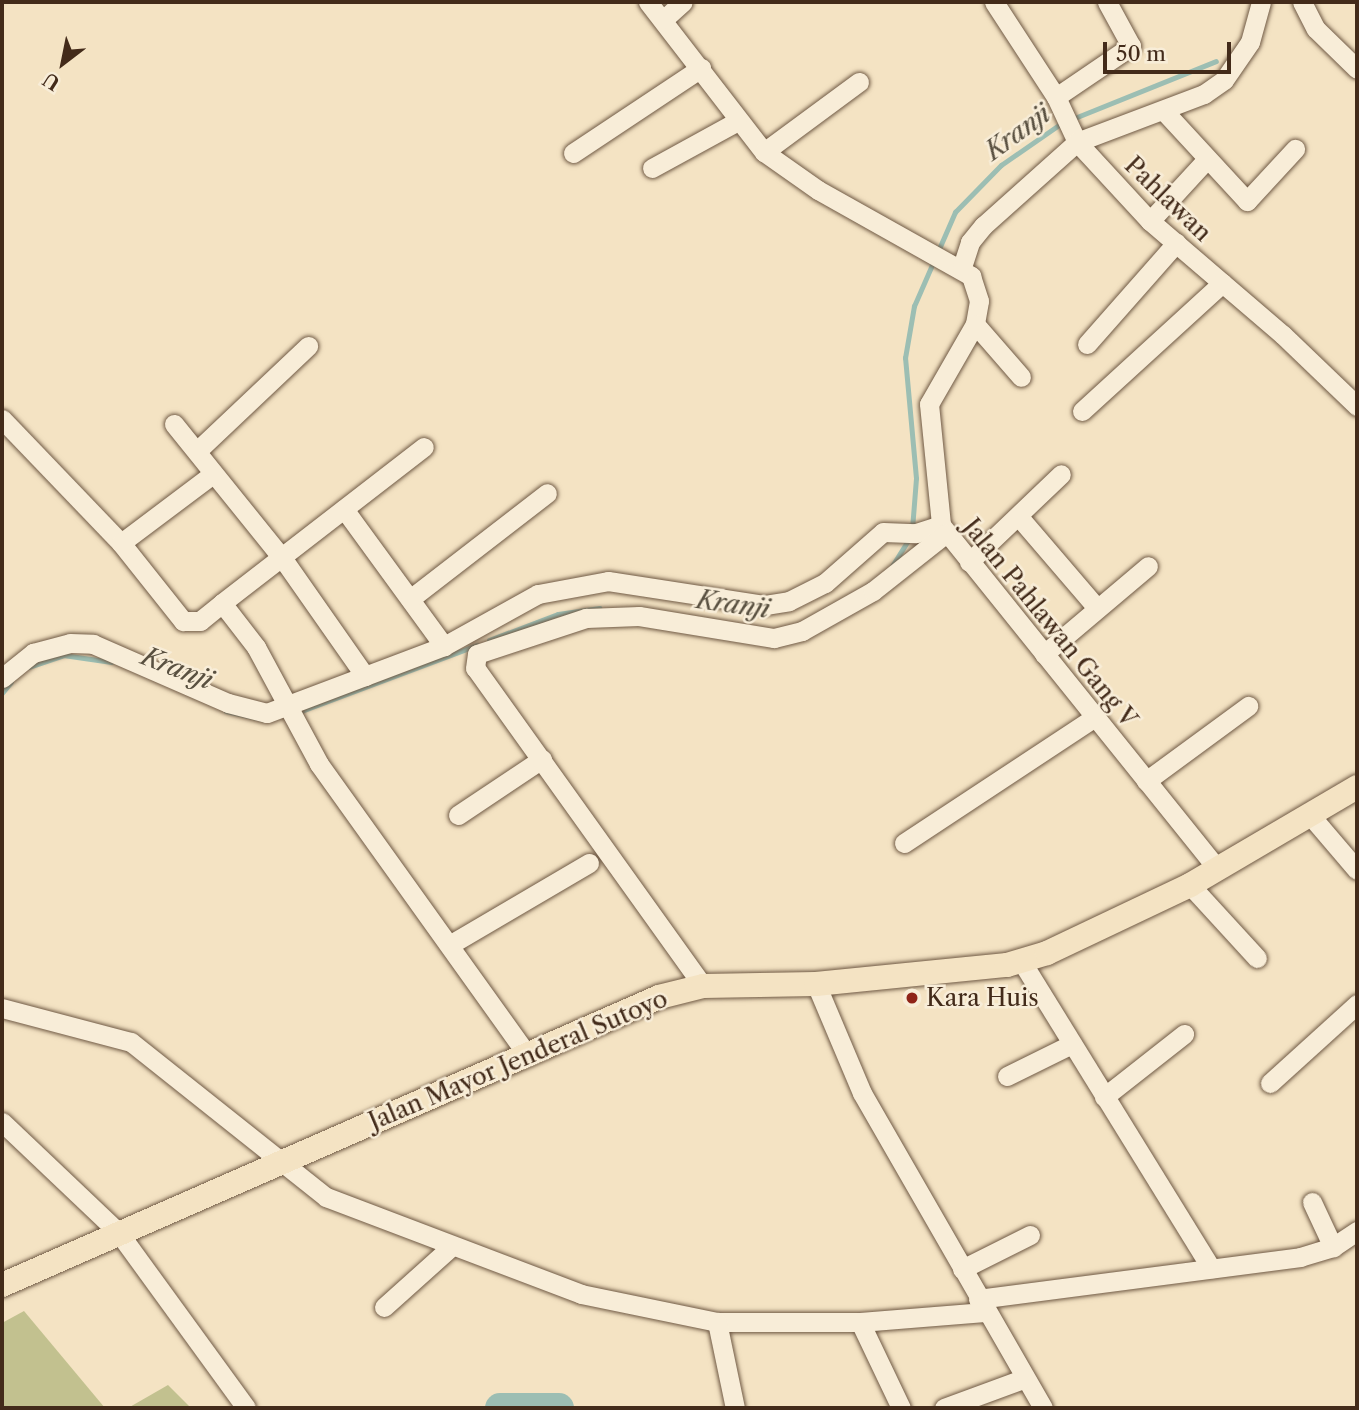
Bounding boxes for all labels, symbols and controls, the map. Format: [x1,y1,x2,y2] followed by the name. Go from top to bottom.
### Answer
[28,28,98,98] north arrow
[1107,28,1235,72] scale bar
[1116,41,1166,66] text: 50 m
[39,67,64,95] text: U
[979,99,1057,167] water label: Kranji
[1119,151,1217,247] street label: Pahlawan
[957,513,1143,733] street label: Jalan Pahlawan Gang V
[694,584,772,626] water label: Kranji
[137,641,217,697] water label: Kranji
[364,984,672,1136] street label: Jalan Mayor Jenderal Sutoyo
[926,984,1039,1012] place label: Kara Huis
[904,990,920,1006] marker: Kara Huis

